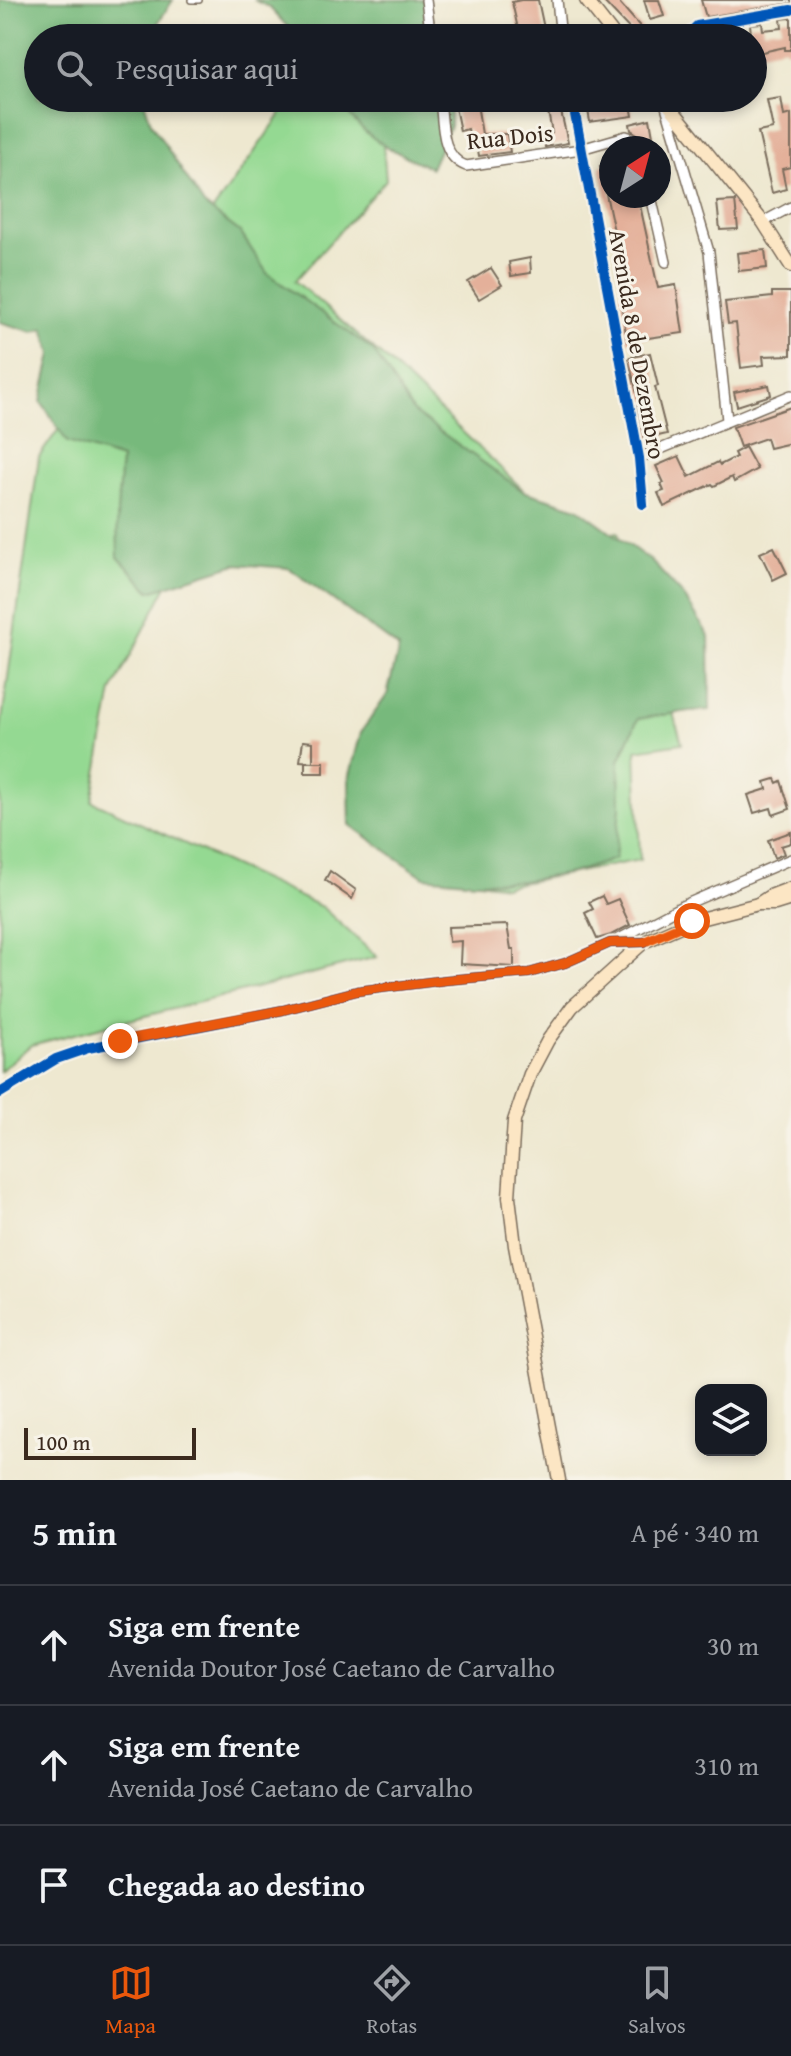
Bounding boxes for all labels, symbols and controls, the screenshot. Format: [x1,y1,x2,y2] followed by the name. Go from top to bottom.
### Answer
[24,24,767,112] search box
[52,46,96,90] icon: search
[116,46,298,90] text: Pesquisar aqui
[465,115,555,158] street label: Rua Dois
[599,136,671,208] north arrow
[600,226,675,462] street label: Avenida 8 de Dezembro
[674,903,710,939] route start
[102,1023,138,1059] route end
[695,1384,767,1456] map controls
[695,1384,767,1456] button: layers
[24,1424,196,1460] scale bar
[36,1426,91,1458] text: 100 m
[32,1508,117,1557] text: 5 min
[631,1513,759,1552] text: A pé · 340 m
[108,1604,300,1648] text: Siga em frente
[32,1623,76,1667] icon: ahead
[707,1626,759,1665] text: 30 m
[108,1648,555,1687] text: Avenida Doutor José Caetano de Carvalho
[108,1724,300,1768] text: Siga em frente
[32,1743,76,1787] icon: ahead
[694,1746,759,1785] text: 310 m
[108,1768,473,1807] text: Avenida José Caetano de Carvalho
[32,1863,76,1907] icon: arrive
[108,1863,365,1907] text: Chegada ao destino
[105,1961,156,2041] tab: Mapa
[367,1961,417,2041] tab: Rotas
[628,1961,686,2041] tab: Salvos

